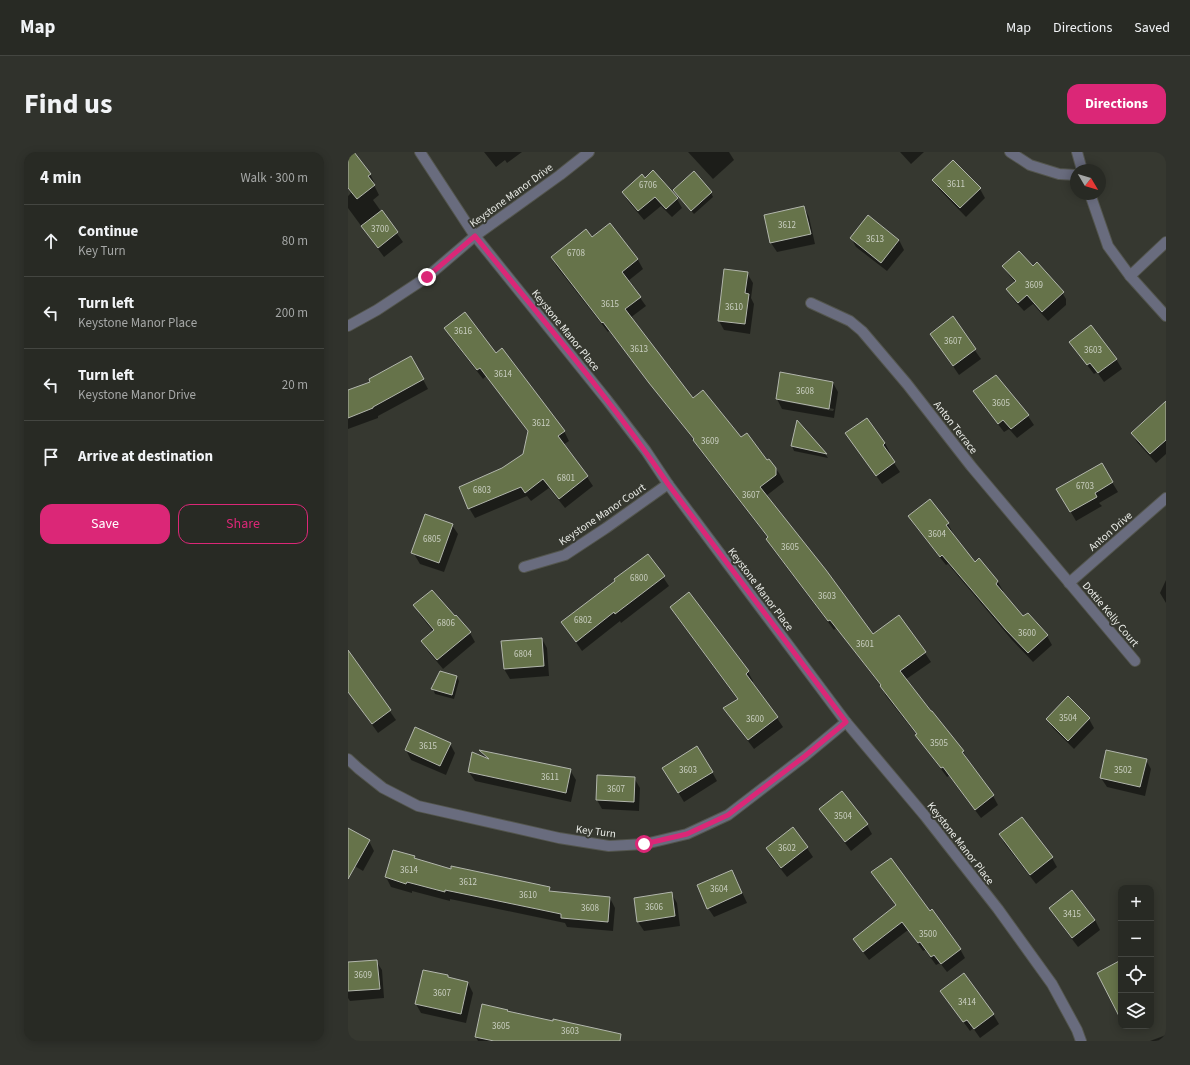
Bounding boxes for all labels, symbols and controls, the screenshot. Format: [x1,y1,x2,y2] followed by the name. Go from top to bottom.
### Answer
[20,14,55,41] text: Map
[1006,18,1031,38] text: Map
[1053,18,1112,38] text: Directions
[1134,18,1170,38] text: Saved
[24,84,112,124] text: Find us
[1067,84,1166,124] button: Directions
[466,160,557,231] street label: Keystone Manor Drive
[1070,164,1106,200] north arrow
[40,166,81,190] text: 4 min
[240,169,308,187] text: Walk · 300 m
[947,178,965,191] house number: 3611
[639,179,657,192] house number: 6706
[778,219,796,232] house number: 3612
[78,221,138,242] text: Continue
[371,223,389,236] house number: 3700
[40,230,62,252] icon: ahead
[282,232,308,250] text: 80 m
[866,233,884,246] house number: 3613
[78,242,126,260] text: Key Turn
[567,247,585,260] house number: 6708
[418,268,436,286] route end
[1025,279,1043,292] house number: 3609
[528,286,604,375] street label: Keystone Manor Place
[78,293,134,314] text: Turn left
[601,298,619,311] house number: 3615
[725,301,743,314] house number: 3610
[40,302,62,324] icon: left
[275,304,308,322] text: 200 m
[78,314,197,332] text: Keystone Manor Place
[454,325,472,338] house number: 3616
[944,335,962,348] house number: 3607
[630,343,648,356] house number: 3613
[1084,344,1102,357] house number: 3603
[78,365,134,386] text: Turn left
[494,368,512,381] house number: 3614
[40,374,62,396] icon: left
[282,376,308,394] text: 20 m
[796,385,814,398] house number: 3608
[78,386,196,404] text: Keystone Manor Drive
[992,397,1010,410] house number: 3605
[930,398,981,457] street label: Anton Terrace
[532,417,550,430] house number: 3612
[701,435,719,448] house number: 3609
[40,446,62,468] icon: arrive
[78,446,213,467] text: Arrive at destination
[557,472,575,485] house number: 6801
[556,480,649,549] street label: Keystone Manor Court
[1076,480,1094,493] house number: 6703
[473,484,491,497] house number: 6803
[742,489,760,502] house number: 3607
[40,504,170,544] button: Save
[178,504,308,544] button: Share
[1085,508,1136,555] street label: Anton Drive
[928,528,946,541] house number: 3604
[423,533,441,546] house number: 6805
[781,541,799,554] house number: 3605
[724,544,797,635] street label: Keystone Manor Place
[630,572,648,585] house number: 6800
[1079,579,1142,650] street label: Dottie Kelly Court
[818,590,836,603] house number: 3603
[574,614,592,627] house number: 6802
[437,617,455,630] house number: 6806
[1018,627,1036,640] house number: 3600
[856,638,874,651] house number: 3601
[514,648,532,661] house number: 6804
[1059,712,1077,725] house number: 3504
[746,713,764,726] house number: 3600
[930,737,948,750] house number: 3505
[419,740,437,753] house number: 3615
[679,764,697,777] house number: 3603
[1114,764,1132,777] house number: 3502
[541,771,559,784] house number: 3611
[607,783,625,796] house number: 3607
[924,799,998,888] street label: Keystone Manor Place
[834,810,852,823] house number: 3504
[575,822,617,841] street label: Key Turn
[635,835,653,853] route start
[778,842,796,855] house number: 3602
[400,864,418,877] house number: 3614
[459,876,477,889] house number: 3612
[710,883,728,896] house number: 3604
[1118,885,1154,1029] map controls
[1118,885,1154,921] button: +
[519,889,537,902] house number: 3610
[645,901,663,914] house number: 3606
[581,902,599,915] house number: 3608
[1063,908,1081,921] house number: 3415
[1118,921,1154,957] button: −
[919,928,937,941] house number: 3500
[1118,957,1154,993] button: locate
[354,969,372,982] house number: 3609
[433,987,451,1000] house number: 3607
[1118,993,1154,1029] button: layers
[958,996,976,1009] house number: 3414
[492,1020,510,1033] house number: 3605
[561,1025,579,1038] house number: 3603

